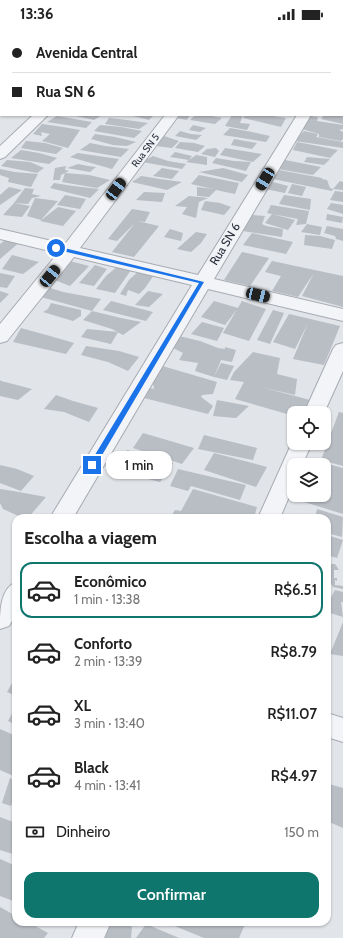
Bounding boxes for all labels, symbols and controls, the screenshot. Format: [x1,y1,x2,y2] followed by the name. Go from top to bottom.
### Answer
[20,5,53,23] text: 13:36
[36,44,138,62] text: Avenida Central
[36,83,95,101] text: Rua SN 6
[129,131,162,170] street label: Rua SN 5
[254,166,276,192] car
[104,176,128,202] car
[206,220,243,268] street label: Rua SN 6
[47,239,65,257] route start
[38,263,62,289] car
[245,286,271,304] car
[287,406,331,502] map controls
[287,406,331,450] button: locate
[106,451,172,479] callout: 1 min
[83,456,101,474] route end
[124,457,154,473] text: 1 min
[287,458,331,502] button: layers
[24,527,157,549] text: Escolha a viagem
[26,572,62,608] icon: car
[74,573,146,591] text: Econômico
[274,581,317,599] text: R$6.51
[74,591,140,607] text: 1 min · 13:38
[26,634,62,670] icon: car
[74,635,132,653] text: Conforto
[271,643,317,661] text: R$8.79
[74,653,143,669] text: 2 min · 13:39
[26,696,62,732] icon: car
[74,697,91,715] text: XL
[267,705,317,723] text: R$11.07
[74,715,145,731] text: 3 min · 13:40
[26,758,62,794] icon: car
[74,759,109,777] text: Black
[271,767,317,785] text: R$4.97
[74,777,141,793] text: 4 min · 13:41
[24,821,46,843] icon: cash
[56,823,110,841] text: Dinheiro
[284,824,319,840] text: 150 m
[24,872,319,918] button: Confirmar

